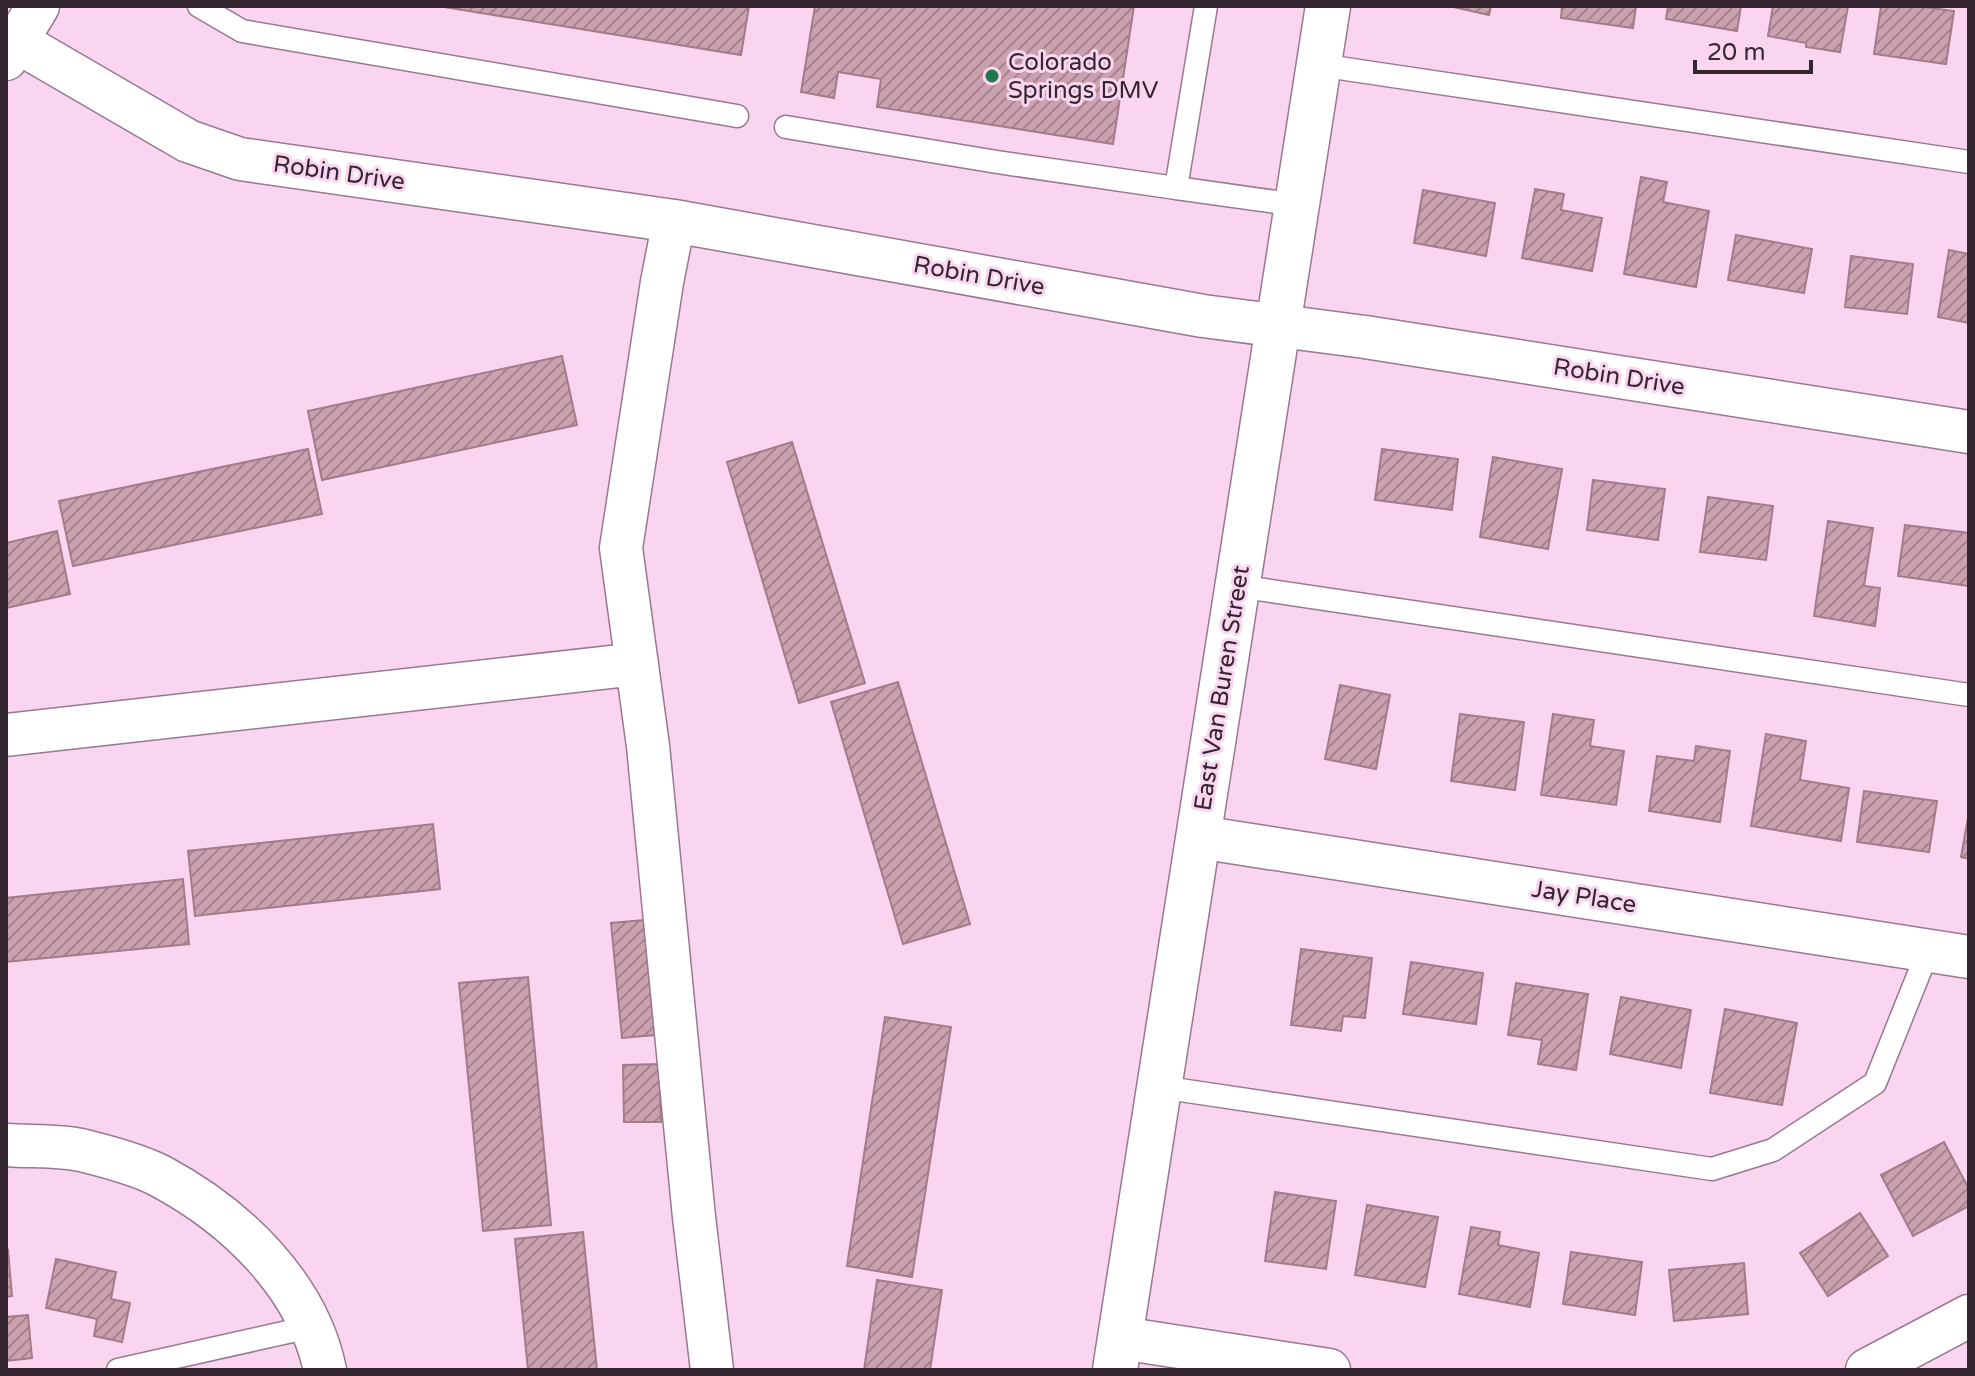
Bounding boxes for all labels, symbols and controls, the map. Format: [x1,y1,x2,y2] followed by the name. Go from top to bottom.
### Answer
[1695,24,1811,74] scale bar
[1707,38,1765,67] text: 20 m
[1008,48,1159,105] place label: Colorado Springs DMV
[983,67,1001,85] marker: Colorado Springs DMV
[271,149,407,197] street label: Robin Drive
[911,250,1047,302] street label: Robin Drive
[1551,352,1687,402] street label: Robin Drive
[1188,563,1256,813] street label: East Van Buren Street
[1530,874,1638,920] street label: Jay Place

